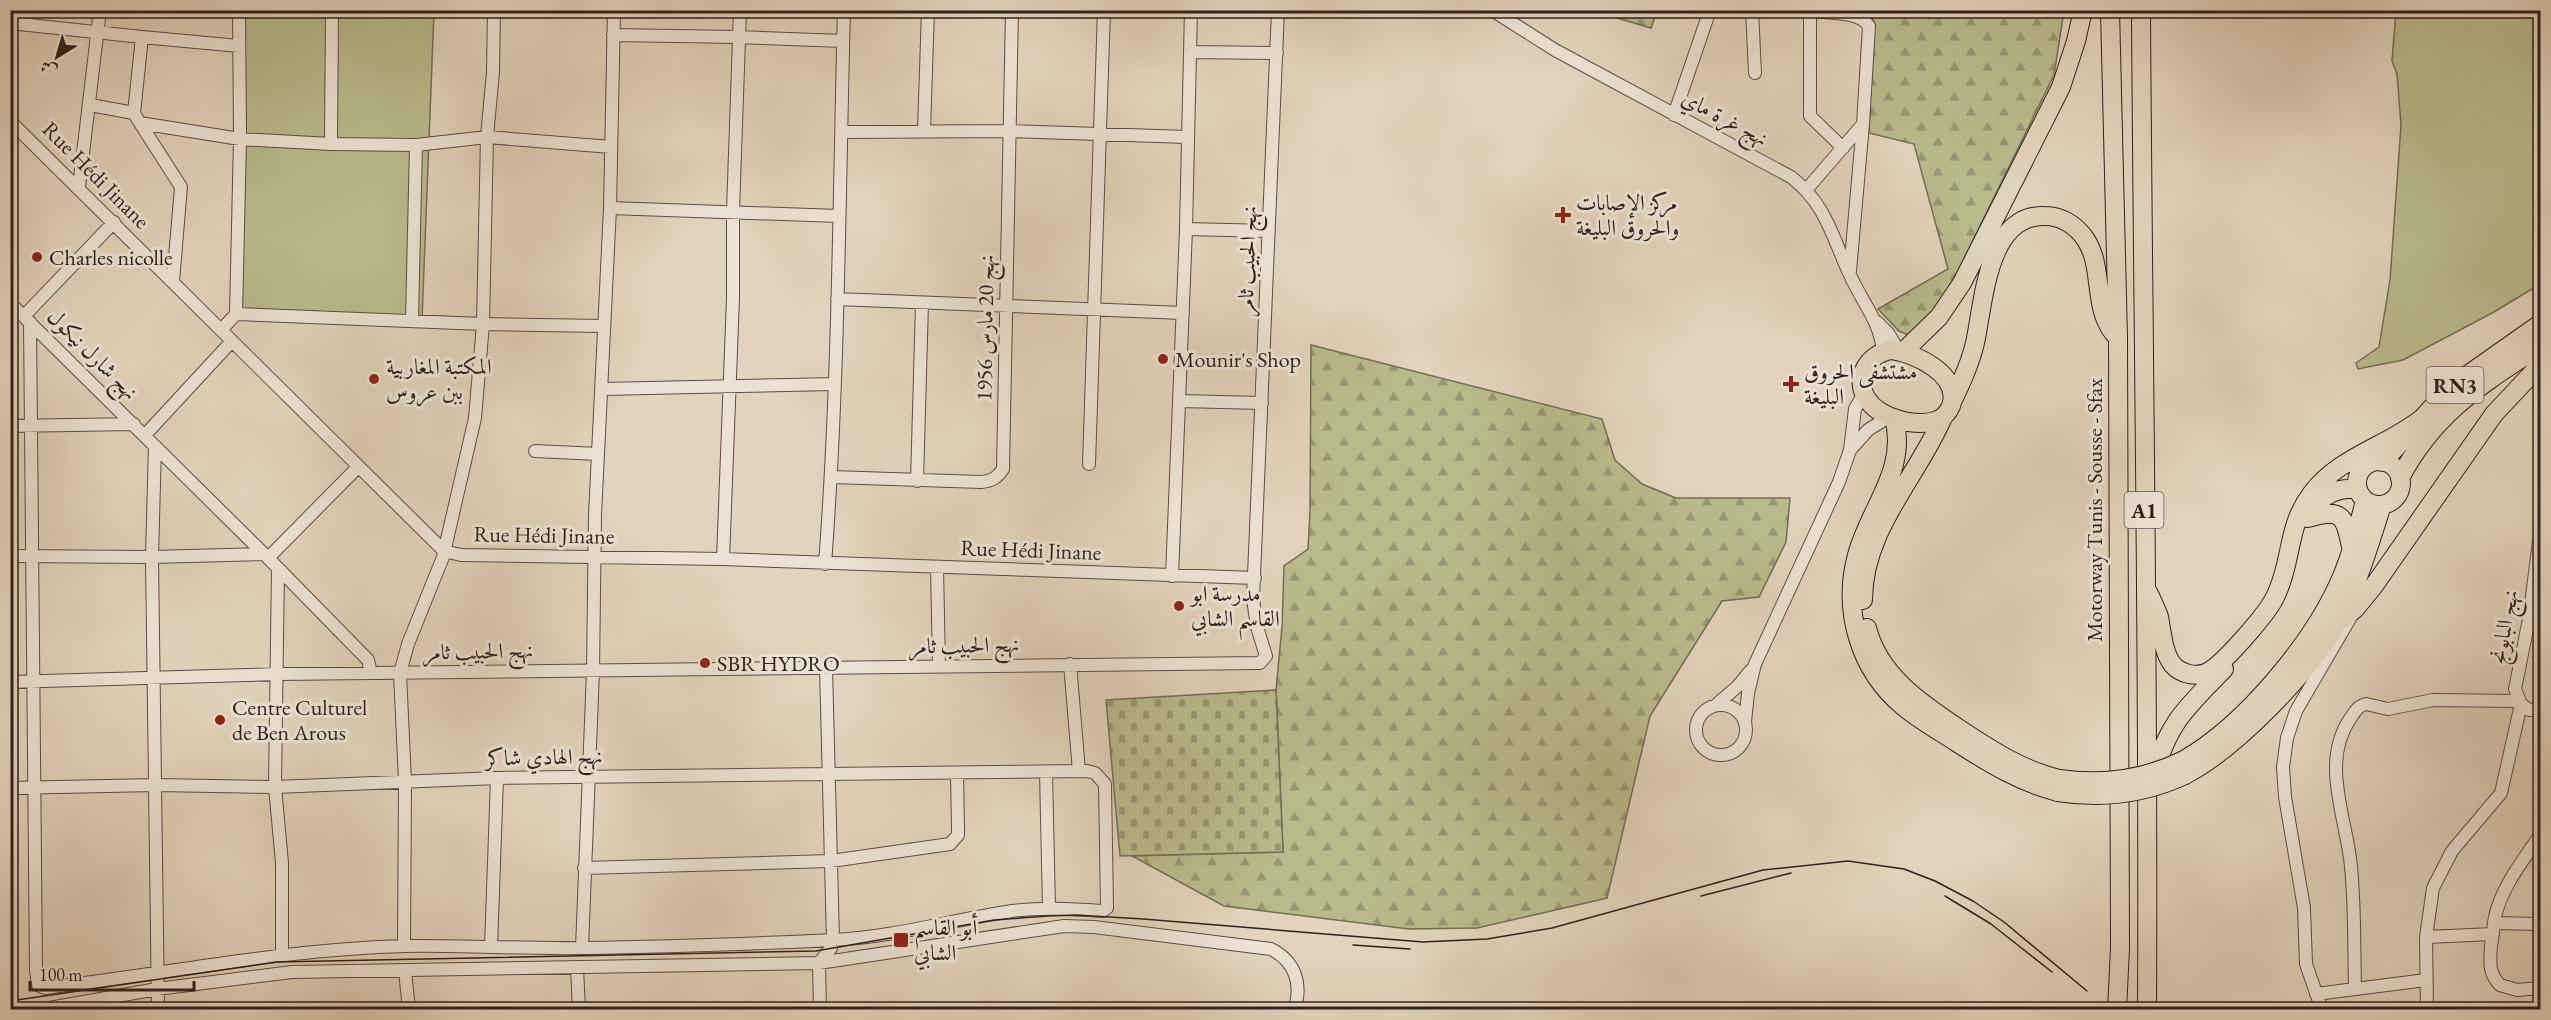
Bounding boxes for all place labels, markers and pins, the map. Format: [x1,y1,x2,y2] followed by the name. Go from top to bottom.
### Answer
[1576,188,1679,242] place label: مركز الإصابات والحروق البليغة
[1554,206,1572,224] marker: مركز الإصابات والحروق البليغة
[49,243,173,272] place label: Charles nicolle
[30,250,44,264] marker: Charles nicolle
[1175,345,1301,374] place label: Mounir's Shop
[386,352,492,407] place label: المكتبة المغاربية ببن عروس
[1156,352,1170,366] marker: Mounir's Shop
[1804,357,1917,411] place label: مشتشفى الحروق البليغة
[367,372,381,386] marker: المكتبة المغاربية ببن عروس
[1782,375,1800,393] marker: مشتشفى الحروق البليغة
[1189,579,1280,640] place label: مدرسة ابو القاسم الشابي
[1172,599,1186,613] marker: مدرسة ابو القاسم الشابي
[717,649,840,678] place label: SBR HYDRO
[698,656,712,670] marker: SBR HYDRO
[232,693,367,747] place label: Centre Culturel de Ben Arous
[213,713,227,727] marker: Centre Culturel de Ben Arous
[914,912,978,971] place label: أبو القاسم الشابي
[892,931,910,949] marker: أبو القاسم الشابي

